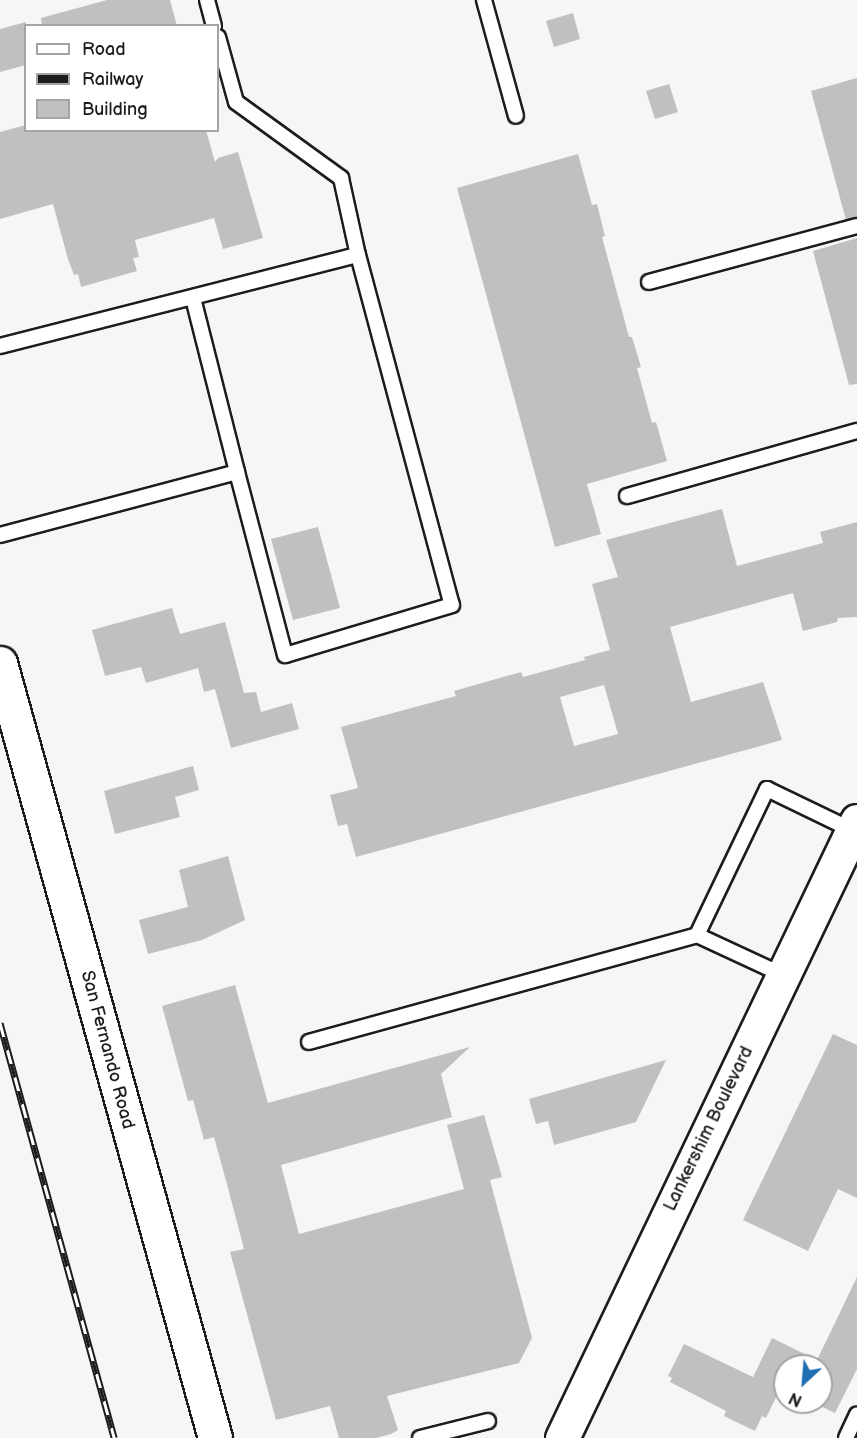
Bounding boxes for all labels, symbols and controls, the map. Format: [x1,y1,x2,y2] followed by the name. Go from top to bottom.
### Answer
[24,24,219,132] legend
[82,39,126,60] text: Road
[82,69,144,90] text: Railway
[82,99,148,120] text: Building
[75,969,139,1131] street label: San Fernando Road
[660,1043,758,1215] street label: Lankershim Boulevard
[773,1354,833,1414] north arrow
[786,1388,805,1410] text: N

